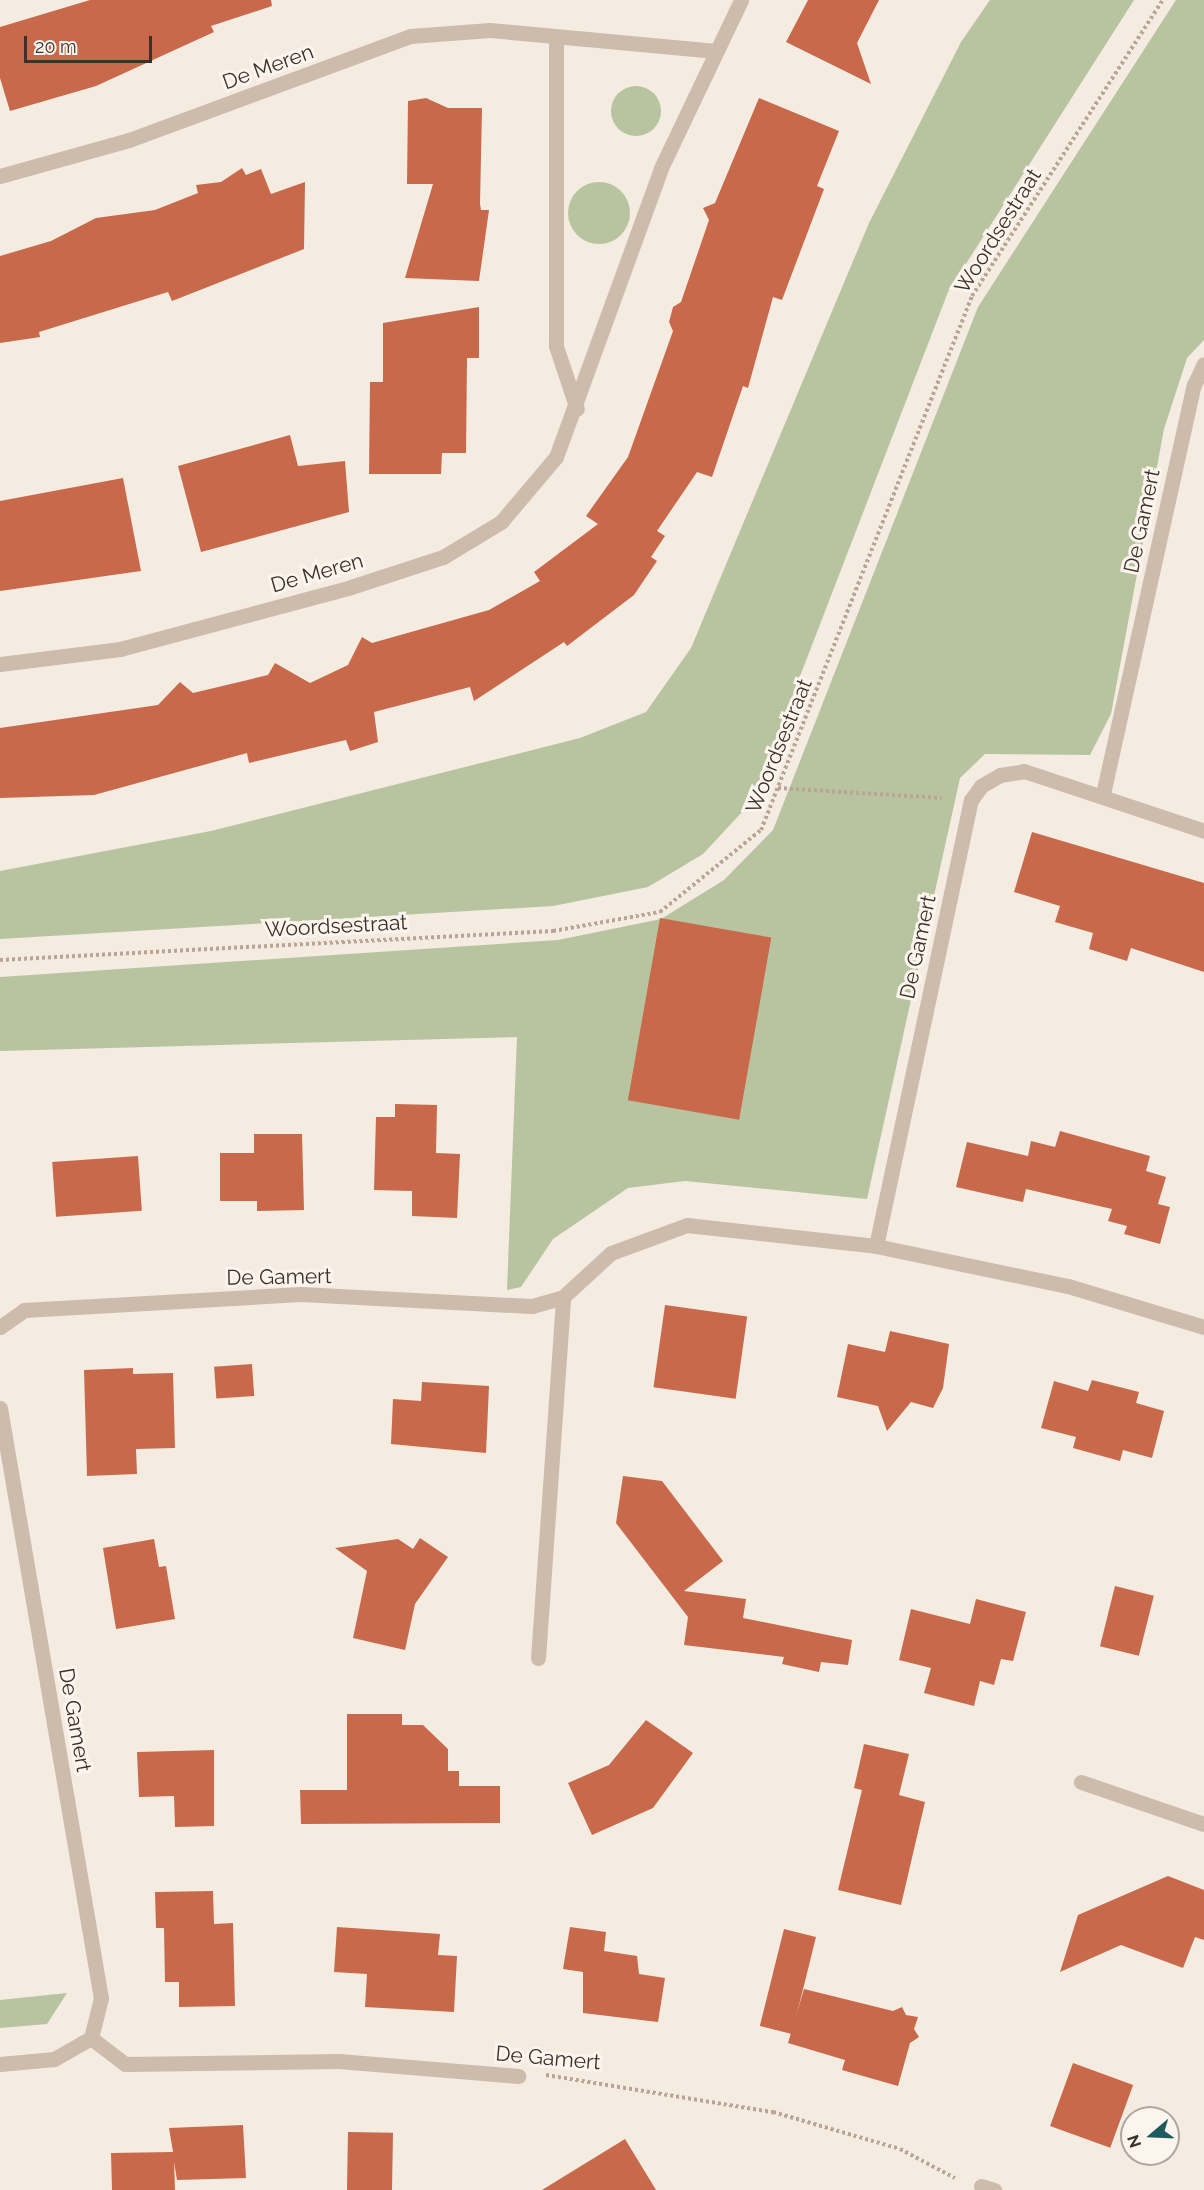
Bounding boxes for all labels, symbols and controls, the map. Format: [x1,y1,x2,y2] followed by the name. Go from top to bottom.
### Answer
[27,24,154,62] scale bar
[35,36,77,57] text: 20 m
[219,39,317,95] street label: De Meren
[950,164,1046,298] street label: Woordsestraat
[1119,467,1165,575] street label: De Gamert
[268,548,366,598] street label: De Meren
[741,675,817,817] street label: Woordsestraat
[895,893,941,1001] street label: De Gamert
[264,910,408,942] street label: Woordsestraat
[226,1263,332,1291] street label: De Gamert
[53,1666,97,1774] street label: De Gamert
[494,2041,602,2075] street label: De Gamert
[1120,2106,1180,2166] north arrow
[1123,2133,1145,2150] text: N

